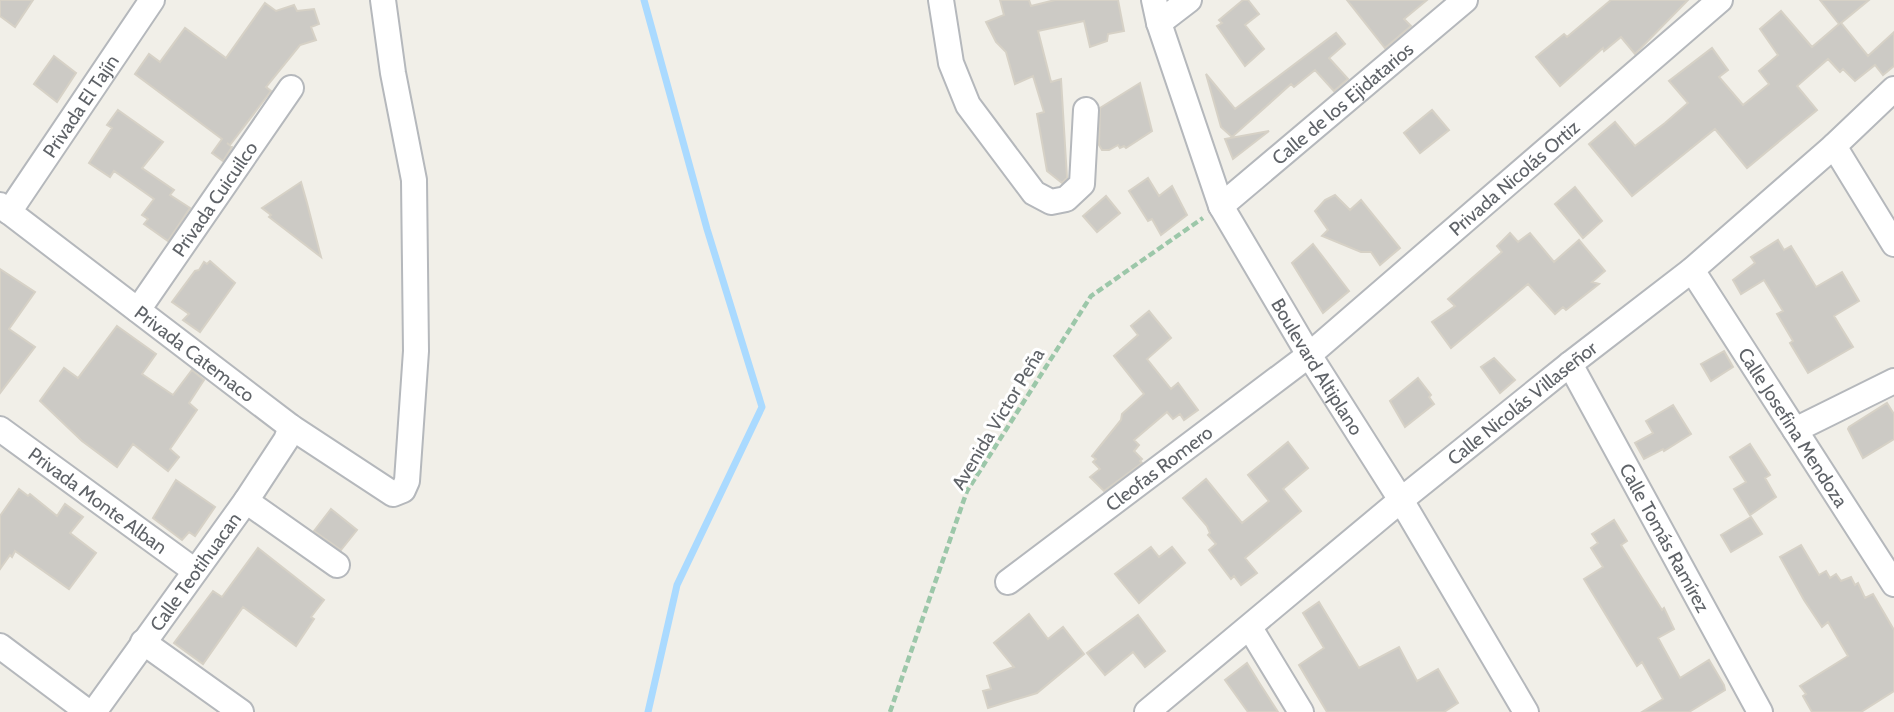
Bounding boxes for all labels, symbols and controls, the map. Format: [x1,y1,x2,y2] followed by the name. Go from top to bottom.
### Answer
[1267,37,1418,170] street label: Calle de los Ejidatarios
[38,50,123,162] street label: Privada El Tajín
[1444,115,1584,240] street label: Privada Nicolás Ortiz
[167,137,262,261] street label: Privada Cuicuilco
[1267,294,1368,439] street label: Boulevard Altiplano
[130,301,259,407] street label: Privada Catemaco
[1443,336,1601,470] street label: Calle Nicolás Villaseñor
[1733,343,1853,511] street label: Calle Josefina Mendoza
[947,344,1049,494] street label: Avenida Victor Peña
[1101,421,1217,516] street label: Cleofas Romero
[24,442,172,558] street label: Privada Monte Alban
[1615,459,1715,616] street label: Calle Tomás Ramírez
[145,508,246,635] street label: Calle Teotihuacan

